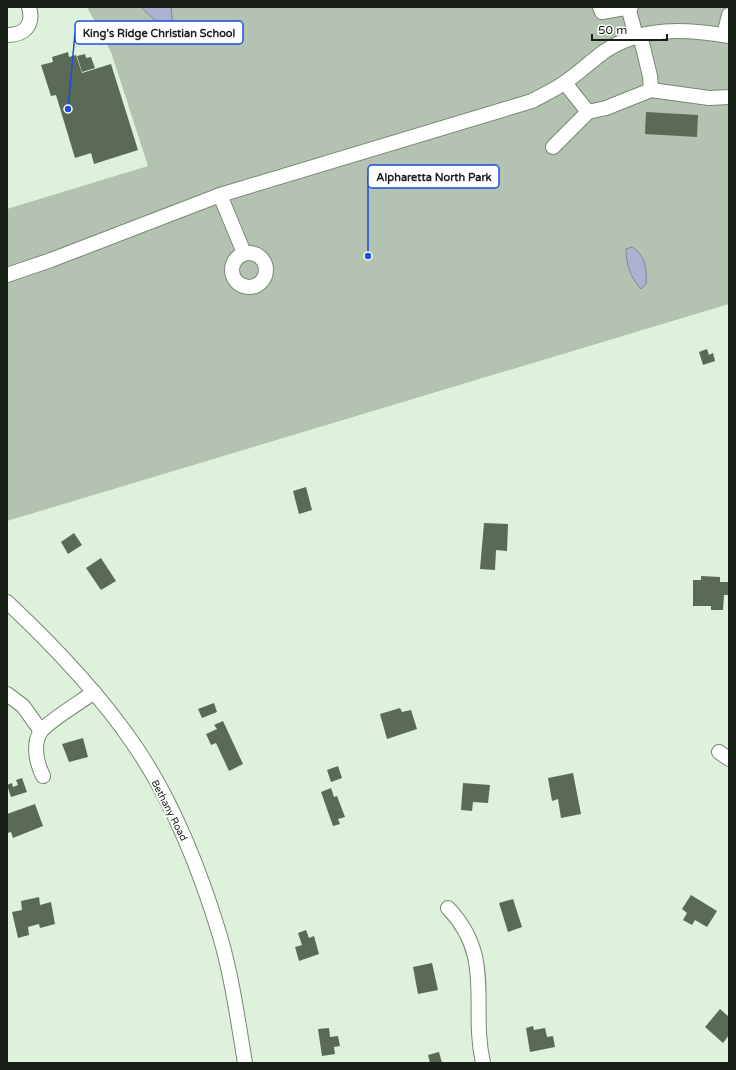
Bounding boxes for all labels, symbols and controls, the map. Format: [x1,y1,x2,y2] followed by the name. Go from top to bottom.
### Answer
[592,16,667,42] scale bar
[75,21,243,44] callout: King's Ridge Christian School
[598,23,627,37] text: 50 m
[83,27,236,41] text: King's Ridge Christian School
[368,165,499,188] callout: Alpharetta North Park
[376,171,492,185] text: Alpharetta North Park
[149,778,190,843] street label: Bethany Road

